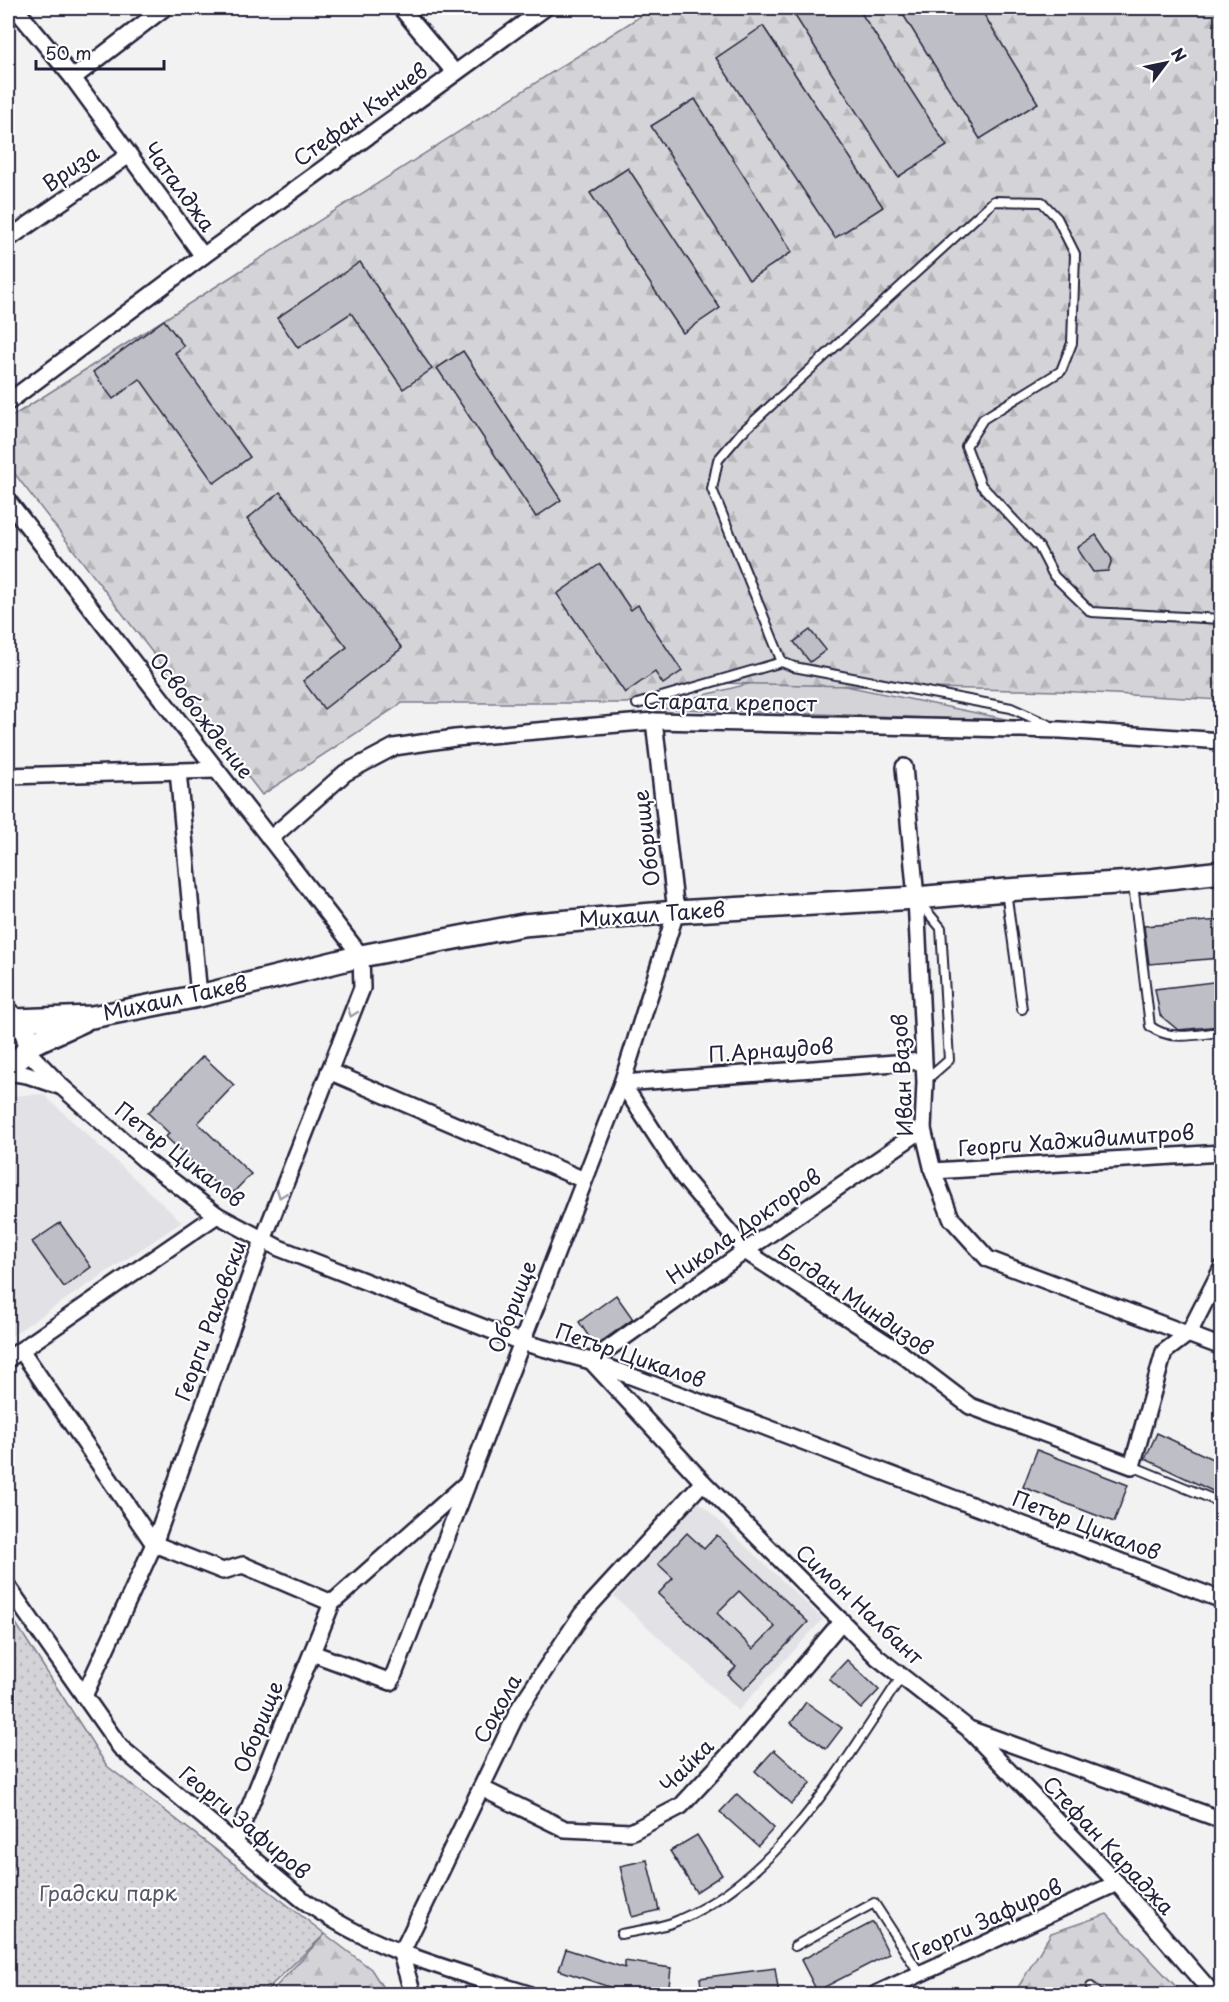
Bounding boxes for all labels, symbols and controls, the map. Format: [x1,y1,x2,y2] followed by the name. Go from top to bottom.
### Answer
[36,33,164,71] scale bar
[1136,33,1196,93] north arrow
[45,39,92,66] text: 50 m
[1166,43,1193,66] text: N
[286,54,434,173] street label: Стефан Кънчев
[137,134,224,238] street label: Чаталджа
[35,136,105,199] street label: Вриза
[143,645,262,785] street label: Освобождение
[643,683,818,719] street label: Старата крепост
[623,788,667,888] street label: Оборище
[578,892,726,934] street label: Михаил Такев
[99,966,250,1028] street label: Михаил Такев
[347,1006,359,1017] one-way arrow
[882,1013,920,1137] street label: Иван Вазов
[707,1029,835,1069] street label: П.Арнаудов
[109,1093,252,1214] street label: Петър Цикалов
[956,1115,1195,1163] street label: Георги Хаджидимитров
[659,1160,827,1291] street label: Никола Докторов
[276,1188,288,1199] one-way arrow
[772,1234,941,1362] street label: Богдан Миндизов
[165,1236,253,1405] street label: Георги Раковски
[479,1255,544,1357] street label: Оборище
[552,1314,710,1395] street label: Петър Цикалов
[1008,1481,1165,1567] street label: Петър Цикалов
[789,1536,932,1672] street label: Симон Налбант
[464,1667,528,1749] street label: Сокола
[224,1675,290,1777] street label: Оборище
[651,1730,720,1799] street label: Чайка
[173,1757,318,1886] street label: Георги Зафиров
[1036,1768,1183,1922] street label: Стефан Караджа
[906,1869,1067,1967] street label: Георги Зафиров
[39,1876,177,1908] park label: Градски парк

